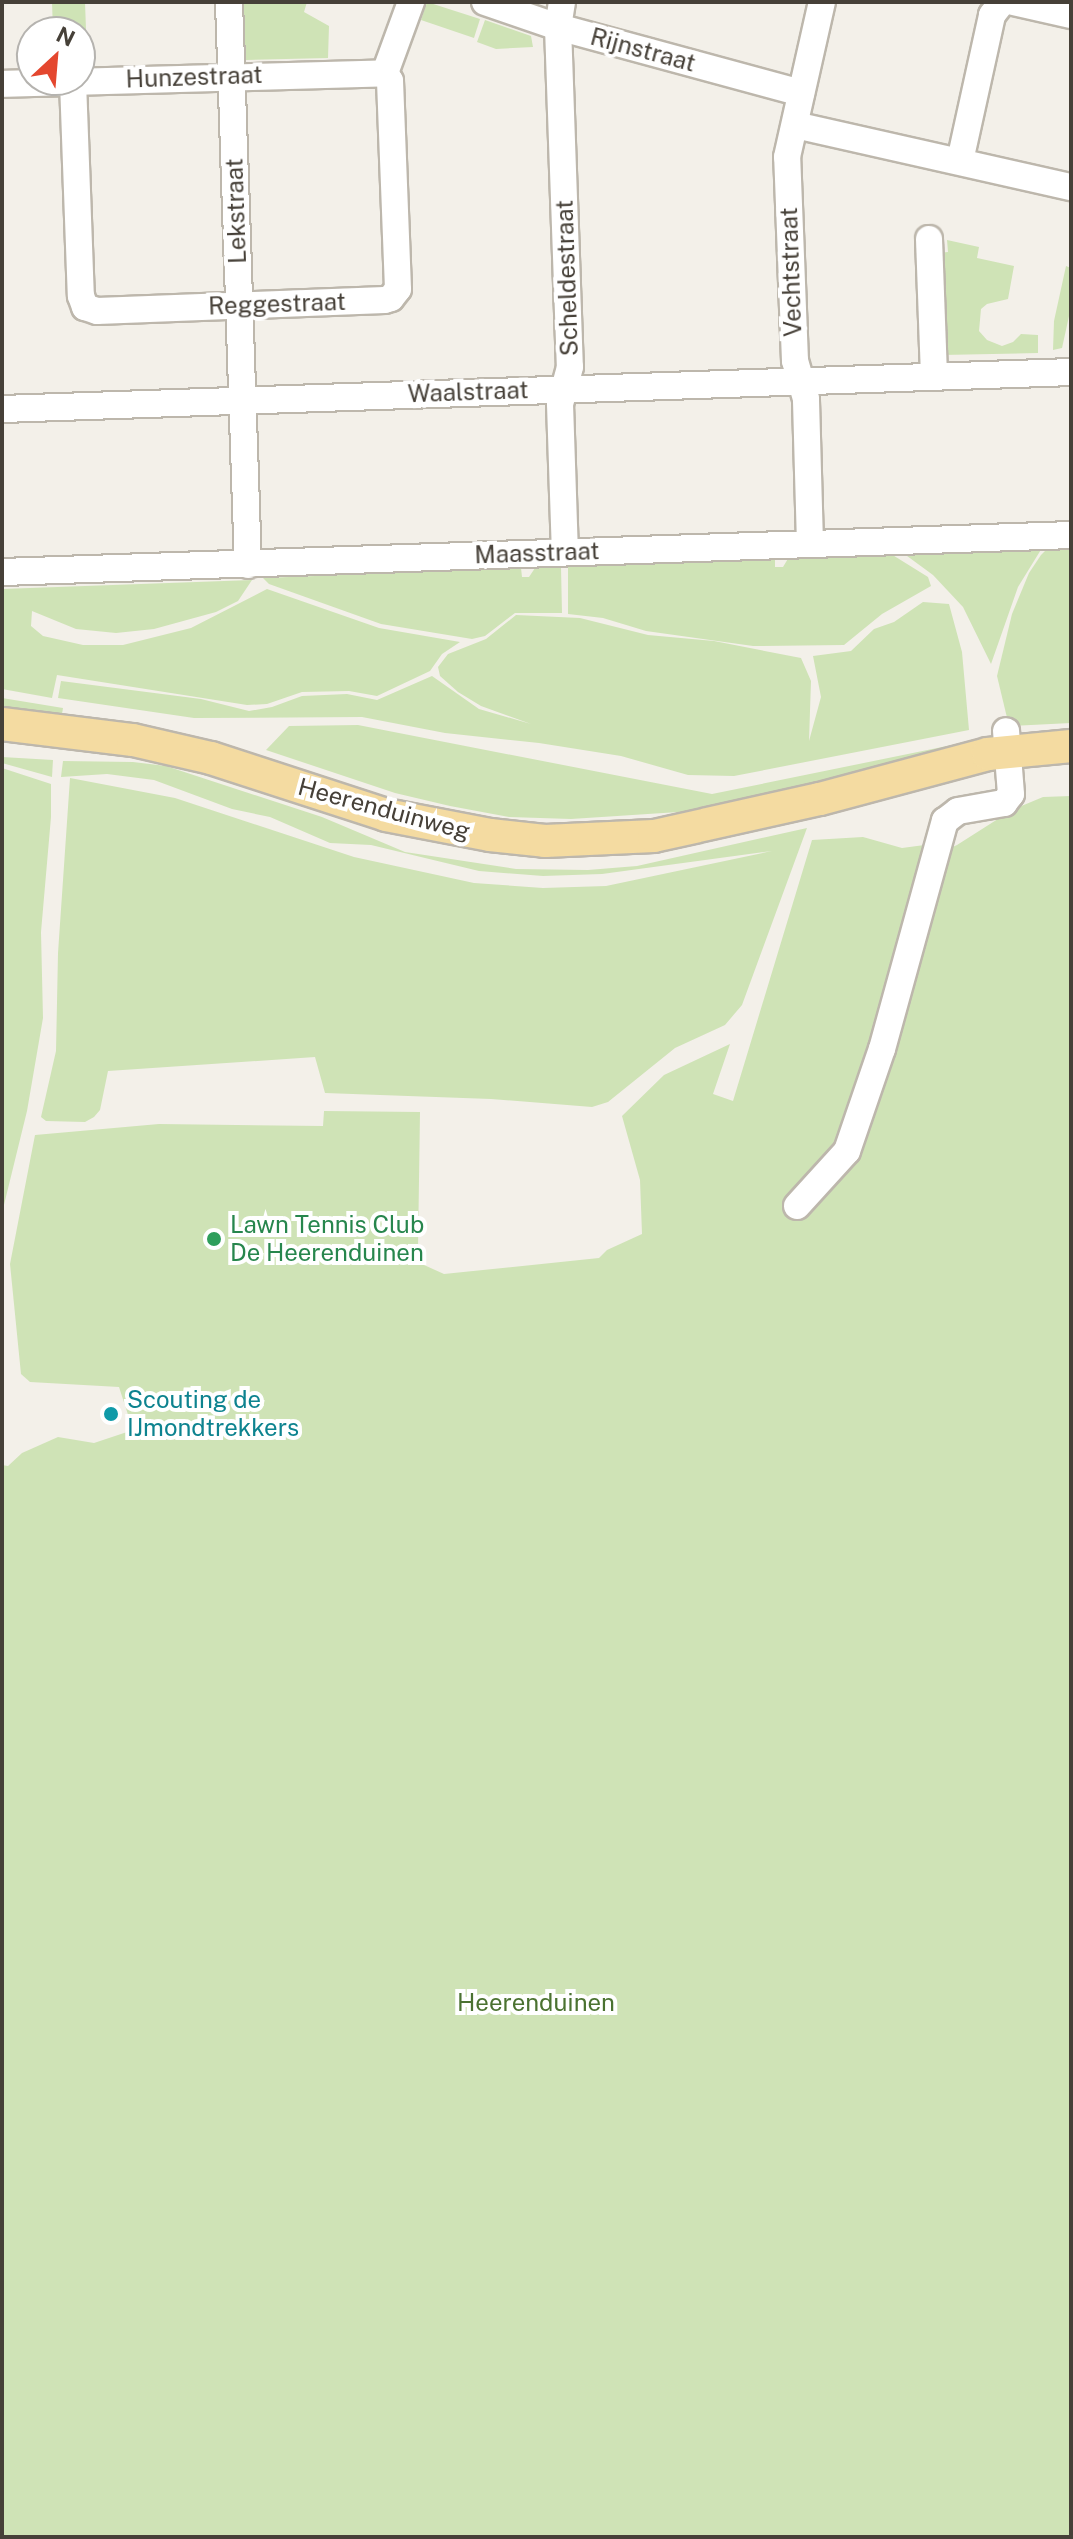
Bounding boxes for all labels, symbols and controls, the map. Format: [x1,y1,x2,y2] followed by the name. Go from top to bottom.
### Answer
[16,16,96,96] north arrow
[52,21,79,52] text: N
[587,22,699,78] street label: Rijnstraat
[125,60,263,94] street label: Hunzestraat
[220,158,252,264] street label: Lekstraat
[550,199,584,357] street label: Scheldestraat
[774,207,808,337] street label: Vechtstraat
[208,287,346,321] street label: Reggestraat
[407,376,529,408] street label: Waalstraat
[474,536,600,570] street label: Maasstraat
[295,772,473,846] street label: Heerenduinweg
[230,1211,424,1267] place label: Lawn Tennis Club De Heerenduinen
[205,1230,223,1248] marker: Lawn Tennis Club De Heerenduinen
[127,1386,299,1442] place label: Scouting de IJmondtrekkers
[102,1405,120,1423] marker: Scouting de IJmondtrekkers
[457,1989,615,2017] park label: Heerenduinen

